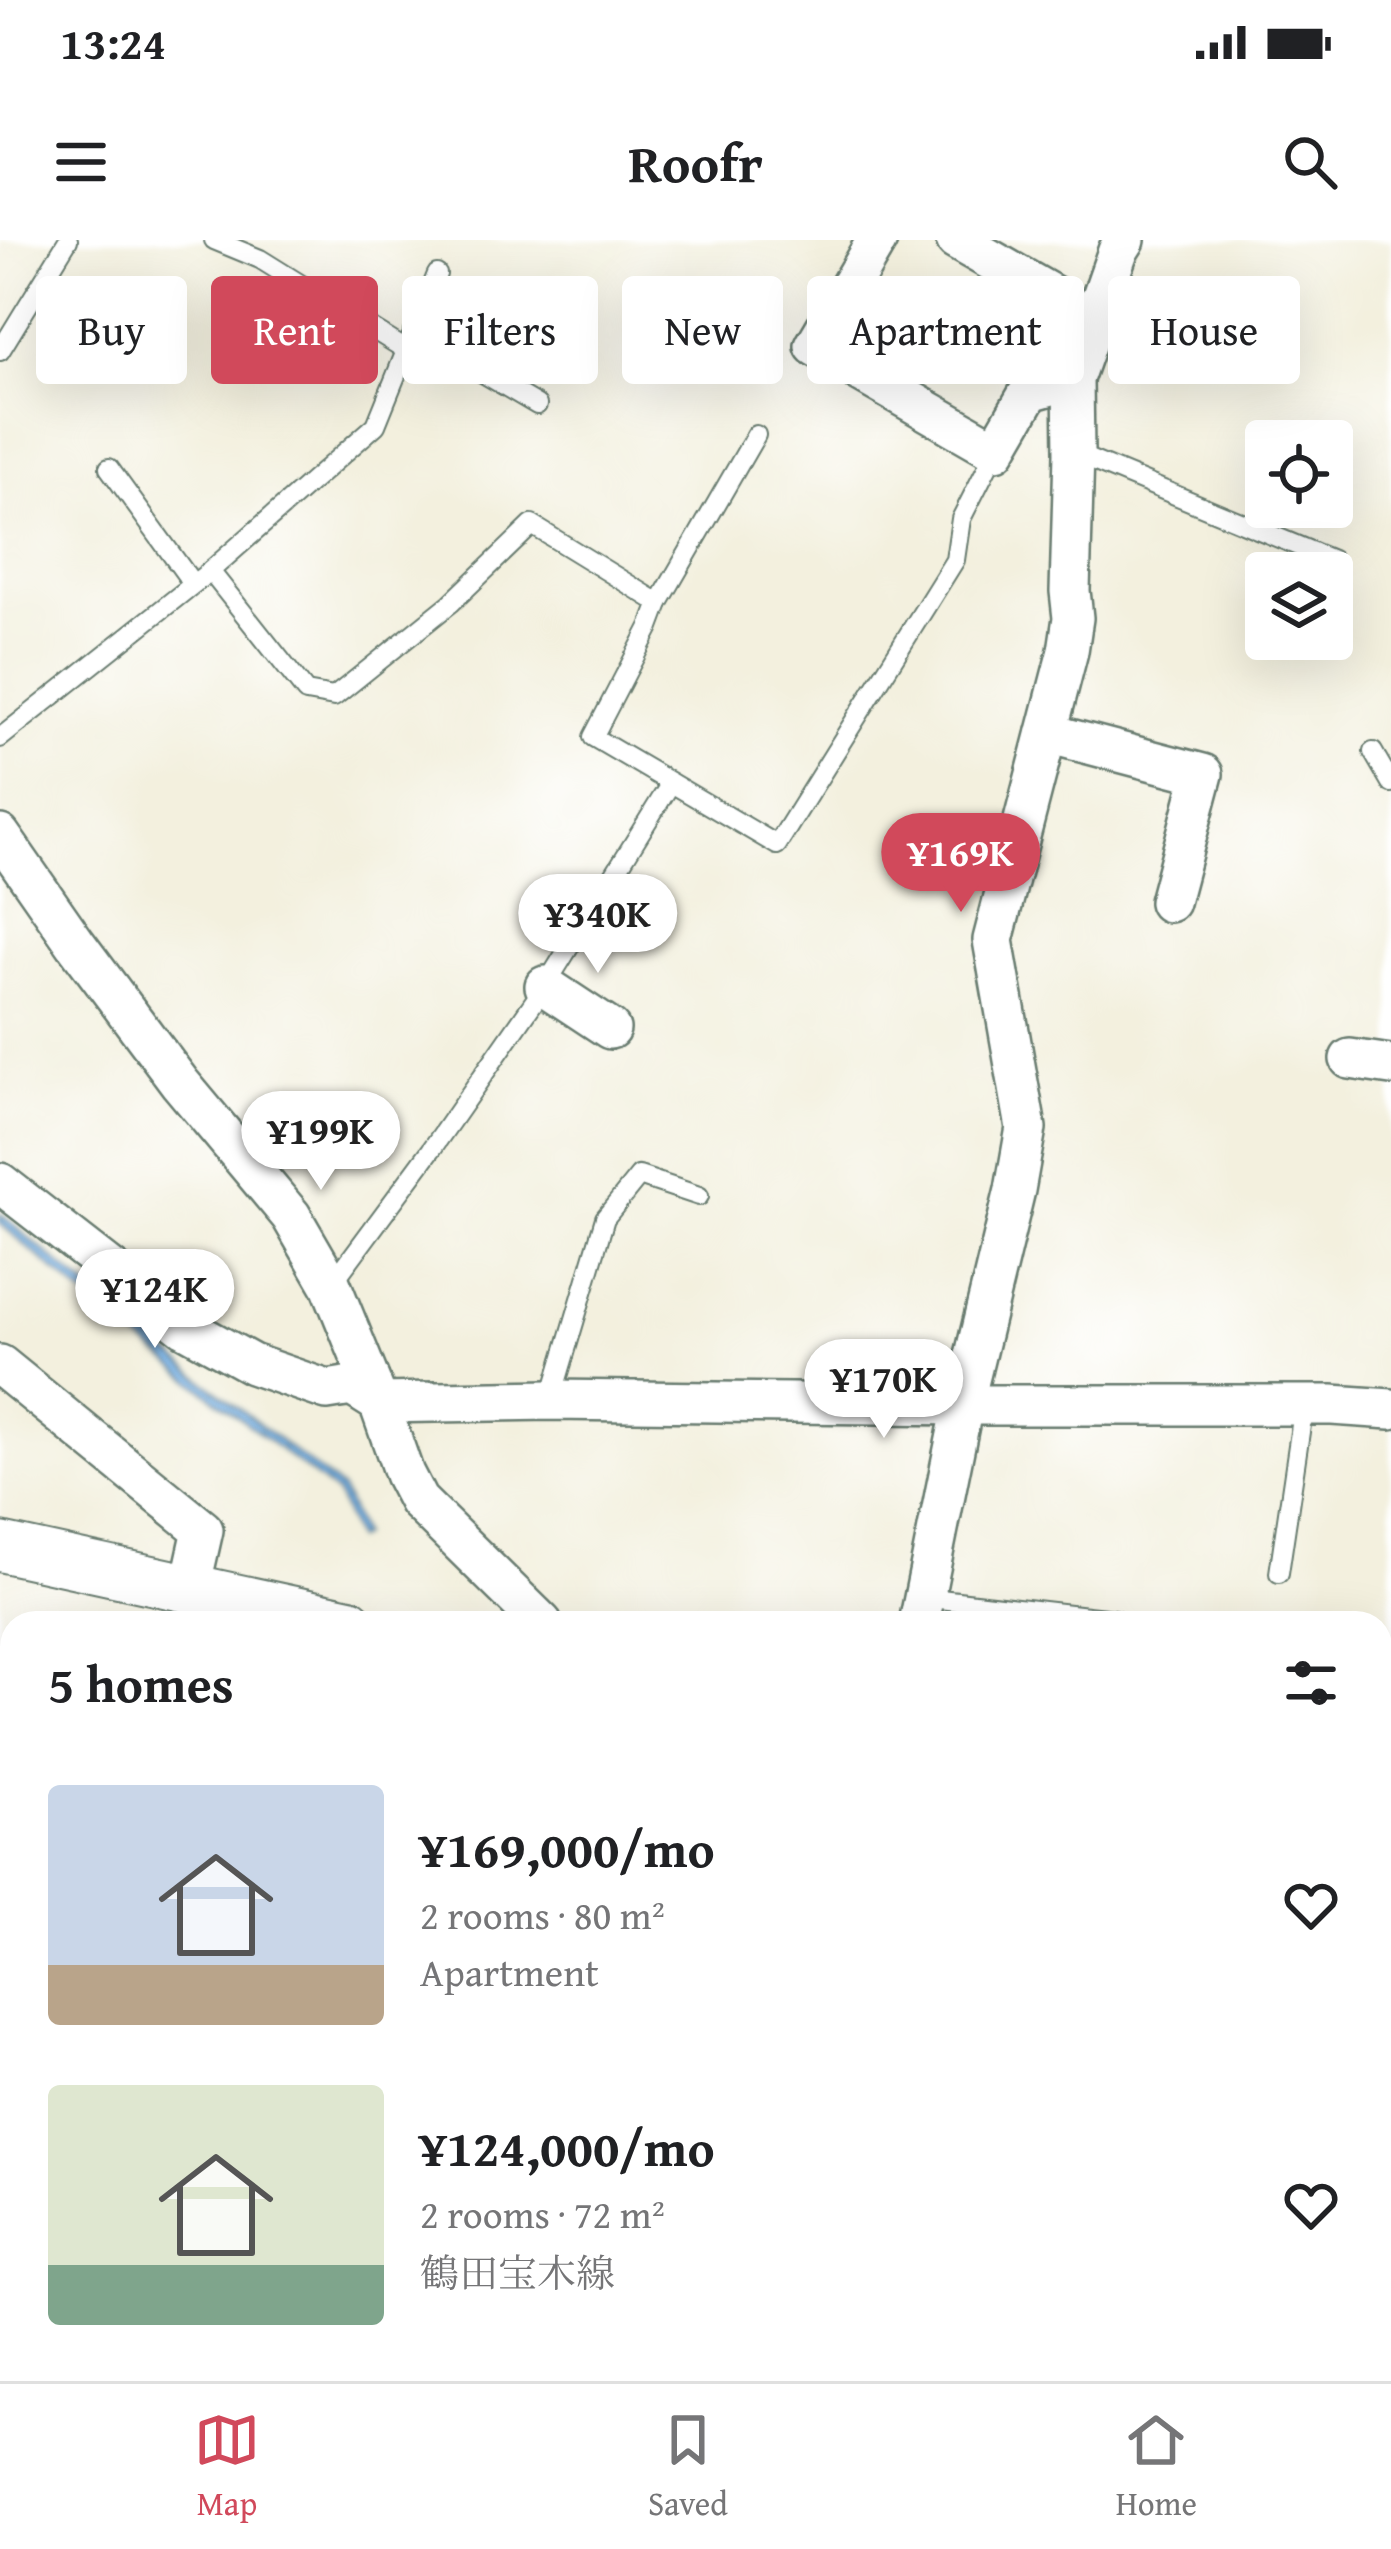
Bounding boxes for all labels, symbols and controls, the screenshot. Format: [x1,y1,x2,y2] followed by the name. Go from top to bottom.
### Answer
[60,10,166,75] text: 13:24
[628,123,763,202] text: Roofr
[48,129,114,195] icon: menu
[1277,129,1343,195] icon: search
[36,276,187,384] chip: Buy
[211,276,378,384] chip: Rent
[402,276,598,384] chip: Filters
[622,276,783,384] chip: New
[807,276,1084,384] chip: Apartment
[1108,276,1300,384] chip: House
[1245,420,1353,660] map controls
[1245,420,1353,528] button: locate
[1245,552,1353,660] button: layers
[877,813,1045,915] pin: ¥169K
[908,823,1014,880] text: ¥169K
[514,874,682,976] pin: ¥340K
[545,884,651,941] text: ¥340K
[237,1091,405,1193] pin: ¥199K
[268,1101,374,1158] text: ¥199K
[71,1249,239,1351] pin: ¥124K
[102,1259,208,1316] text: ¥124K
[800,1339,968,1441] pin: ¥170K
[831,1349,937,1406] text: ¥170K
[48,1646,234,1721] text: 5 homes
[1278,1650,1344,1716] icon: filters
[420,1811,715,1886] text: ¥169,000/mo
[144,1833,288,1977] icon: home
[1278,1872,1344,1938] icon: heart
[420,1886,665,1943] text: 2 rooms · 80 m²
[420,1943,599,2000] text: Apartment
[420,2110,715,2185] text: ¥124,000/mo
[144,2133,288,2277] icon: home
[1278,2172,1344,2238] icon: heart
[420,2185,665,2242] text: 2 rooms · 72 m²
[420,2244,615,2301] text: 鶴田宝木線
[194,2407,260,2527] tab: Map
[648,2407,728,2527] tab: Saved
[1116,2407,1197,2527] tab: Home

